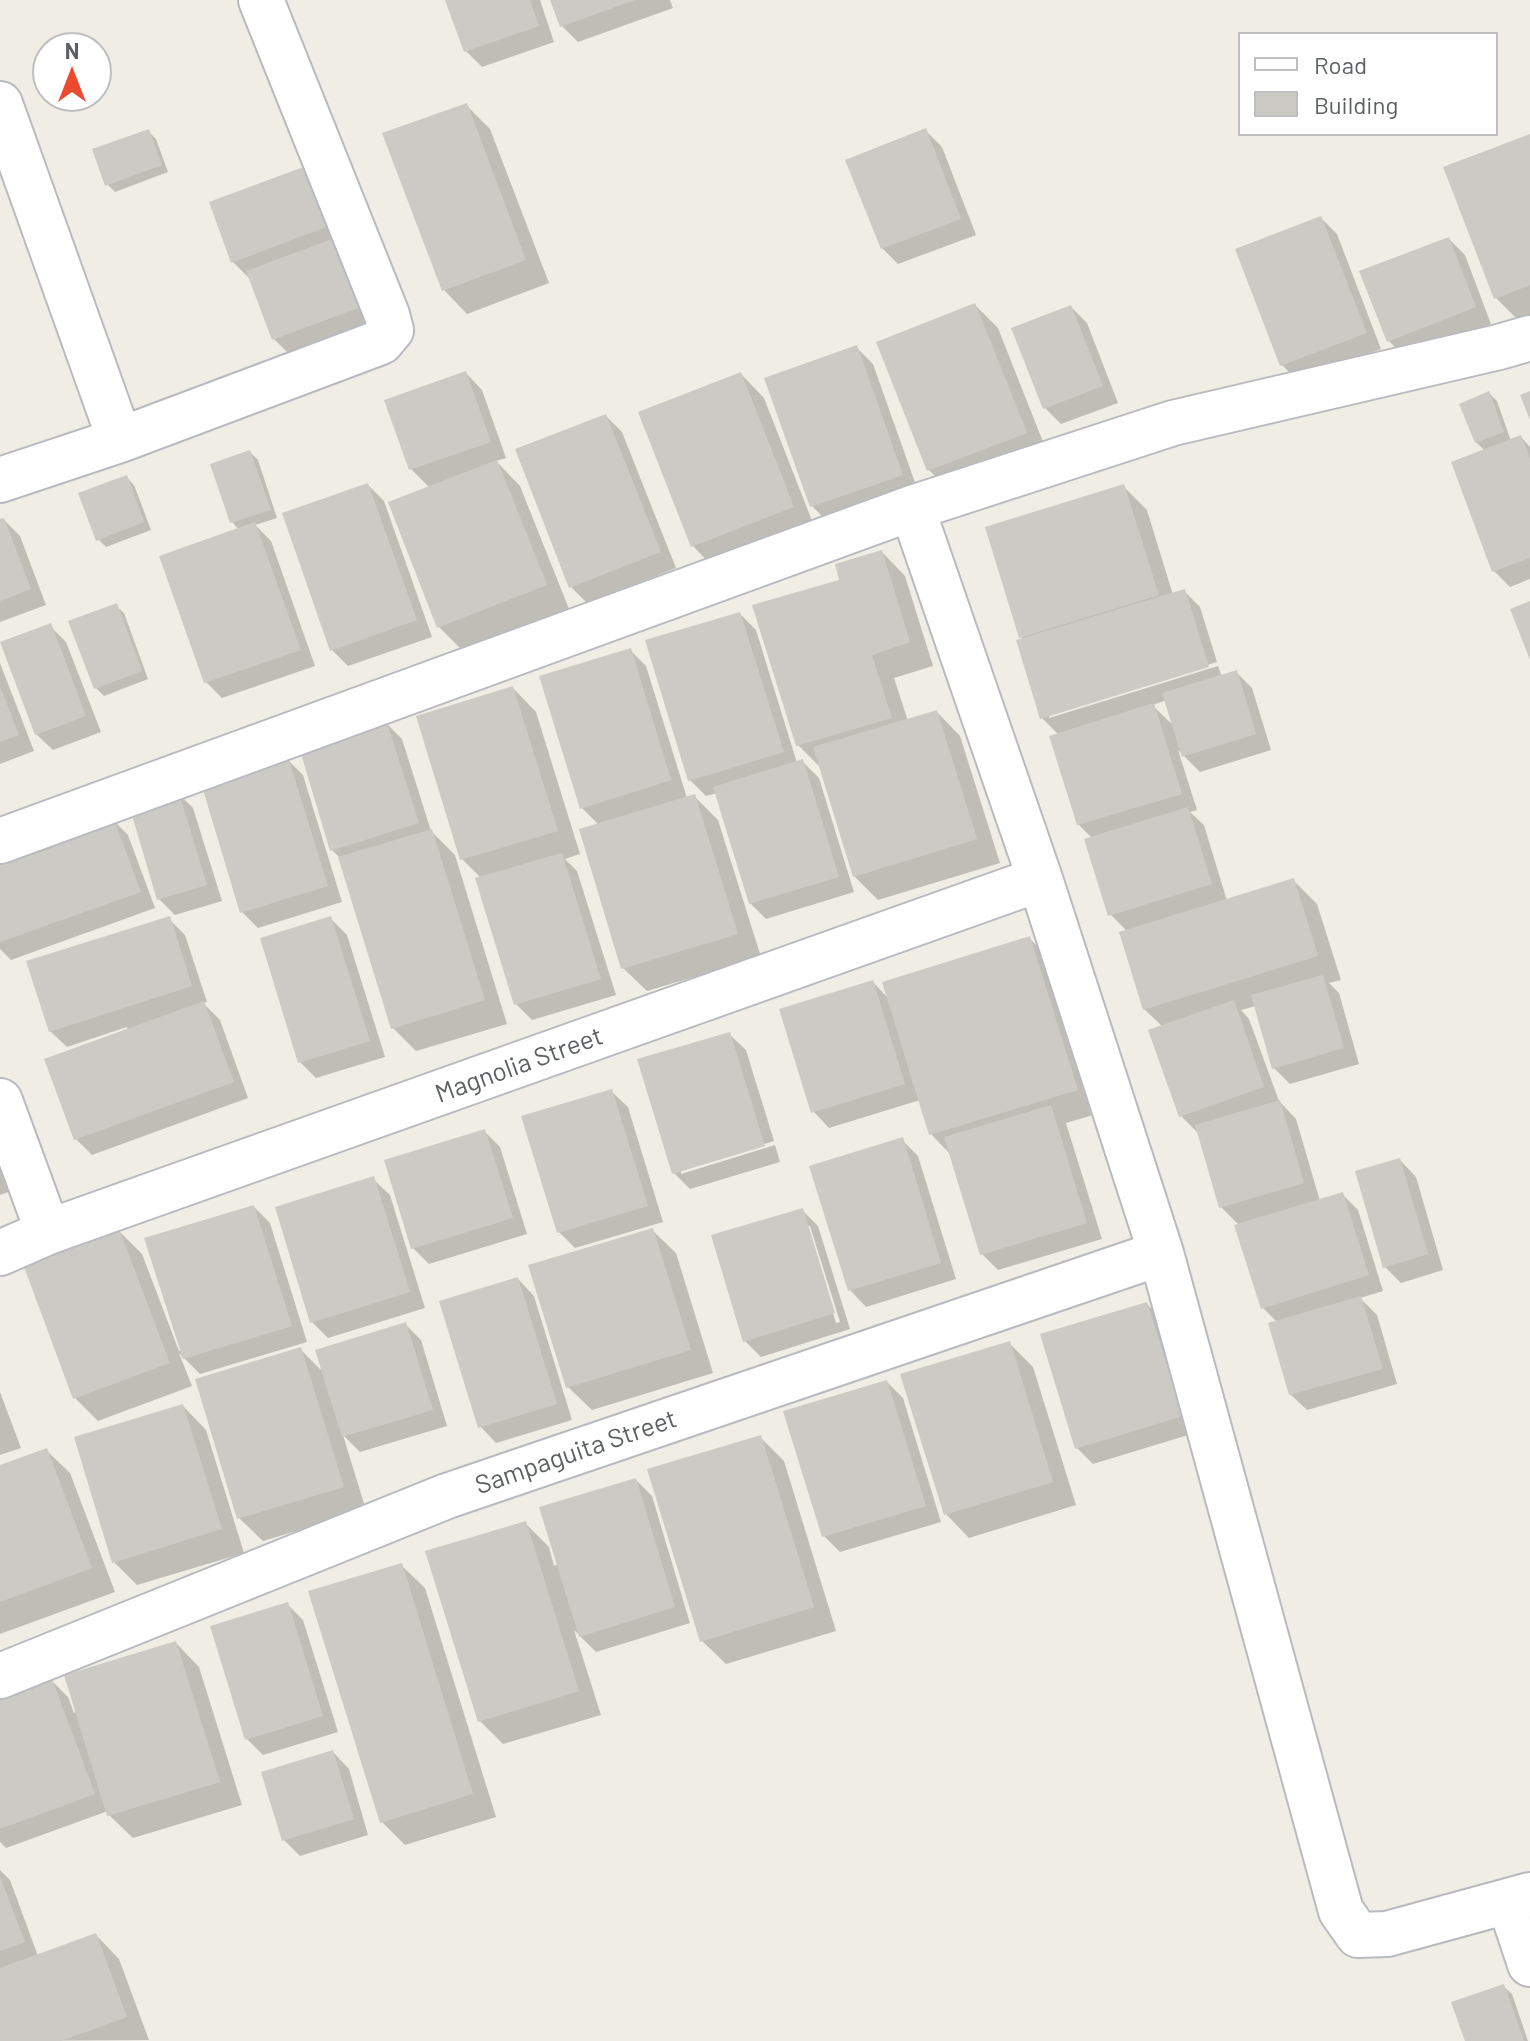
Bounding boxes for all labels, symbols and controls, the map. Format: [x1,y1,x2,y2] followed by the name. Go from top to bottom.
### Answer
[32,32,112,112] north arrow
[1238,32,1498,136] legend
[65,37,79,63] text: N
[1314,50,1367,79] text: Road
[1314,90,1398,119] text: Building
[431,1020,607,1110] street label: Magnolia Street
[471,1403,681,1501] street label: Sampaguita Street

